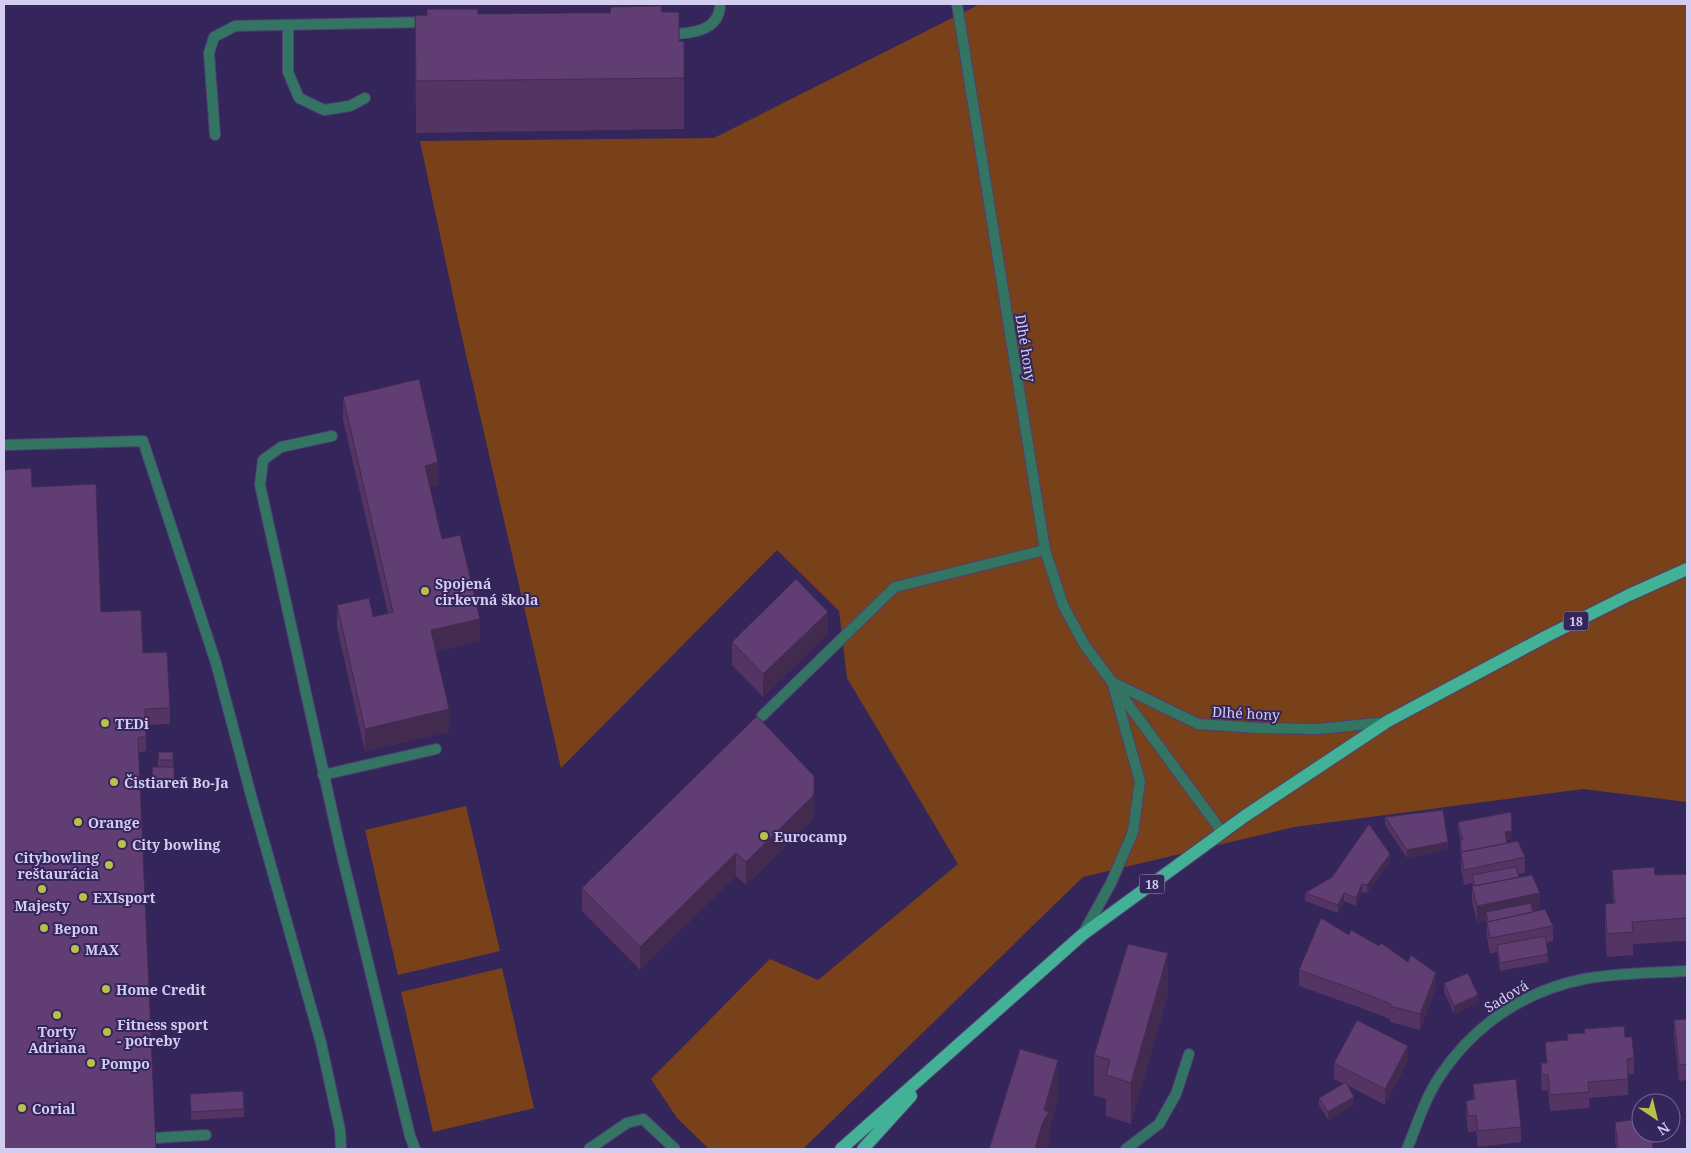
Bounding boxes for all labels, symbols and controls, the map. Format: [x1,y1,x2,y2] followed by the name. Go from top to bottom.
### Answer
[1011,313,1041,383] street label: Dlhé hony
[435,574,538,609] place label: Spojená cirkevná škola
[419,585,431,597] marker: Spojená cirkevná škola
[1564,612,1588,630] road number: 18
[1211,702,1281,724] street label: Dlhé hony
[115,714,149,733] place label: TEDi
[99,717,111,729] marker: TEDi
[124,773,229,792] place label: Čistiareň Bo-Ja
[108,776,120,788] marker: Čistiareň Bo-Ja
[88,813,140,832] place label: Orange
[72,816,84,828] marker: Orange
[774,827,847,846] place label: Eurocamp
[758,830,770,842] marker: Eurocamp
[132,835,221,854] place label: City bowling
[116,838,128,850] marker: City bowling
[14,848,99,883] place label: Citybowling reštaurácia
[103,859,115,871] marker: Citybowling reštaurácia
[1140,874,1164,894] road number: 18
[36,883,48,895] marker: Majesty
[93,888,156,907] place label: EXIsport
[77,891,89,903] marker: EXIsport
[14,896,70,915] place label: Majesty
[54,919,98,938] place label: Bepon
[38,922,50,934] marker: Bepon
[85,940,120,959] place label: MAX
[69,943,81,955] marker: MAX
[1480,975,1532,1017] street label: Sadová
[116,980,206,999] place label: Home Credit
[100,983,112,995] marker: Home Credit
[51,1009,63,1021] marker: Torty Adriana
[117,1015,208,1050] place label: Fitness sport - potreby
[28,1022,86,1057] place label: Torty Adriana
[101,1026,113,1038] marker: Fitness sport - potreby
[101,1054,150,1073] place label: Pompo
[85,1057,97,1069] marker: Pompo
[1631,1093,1681,1143] north arrow
[32,1099,76,1118] place label: Corial
[16,1102,28,1114] marker: Corial
[1654,1118,1674,1140] text: N

